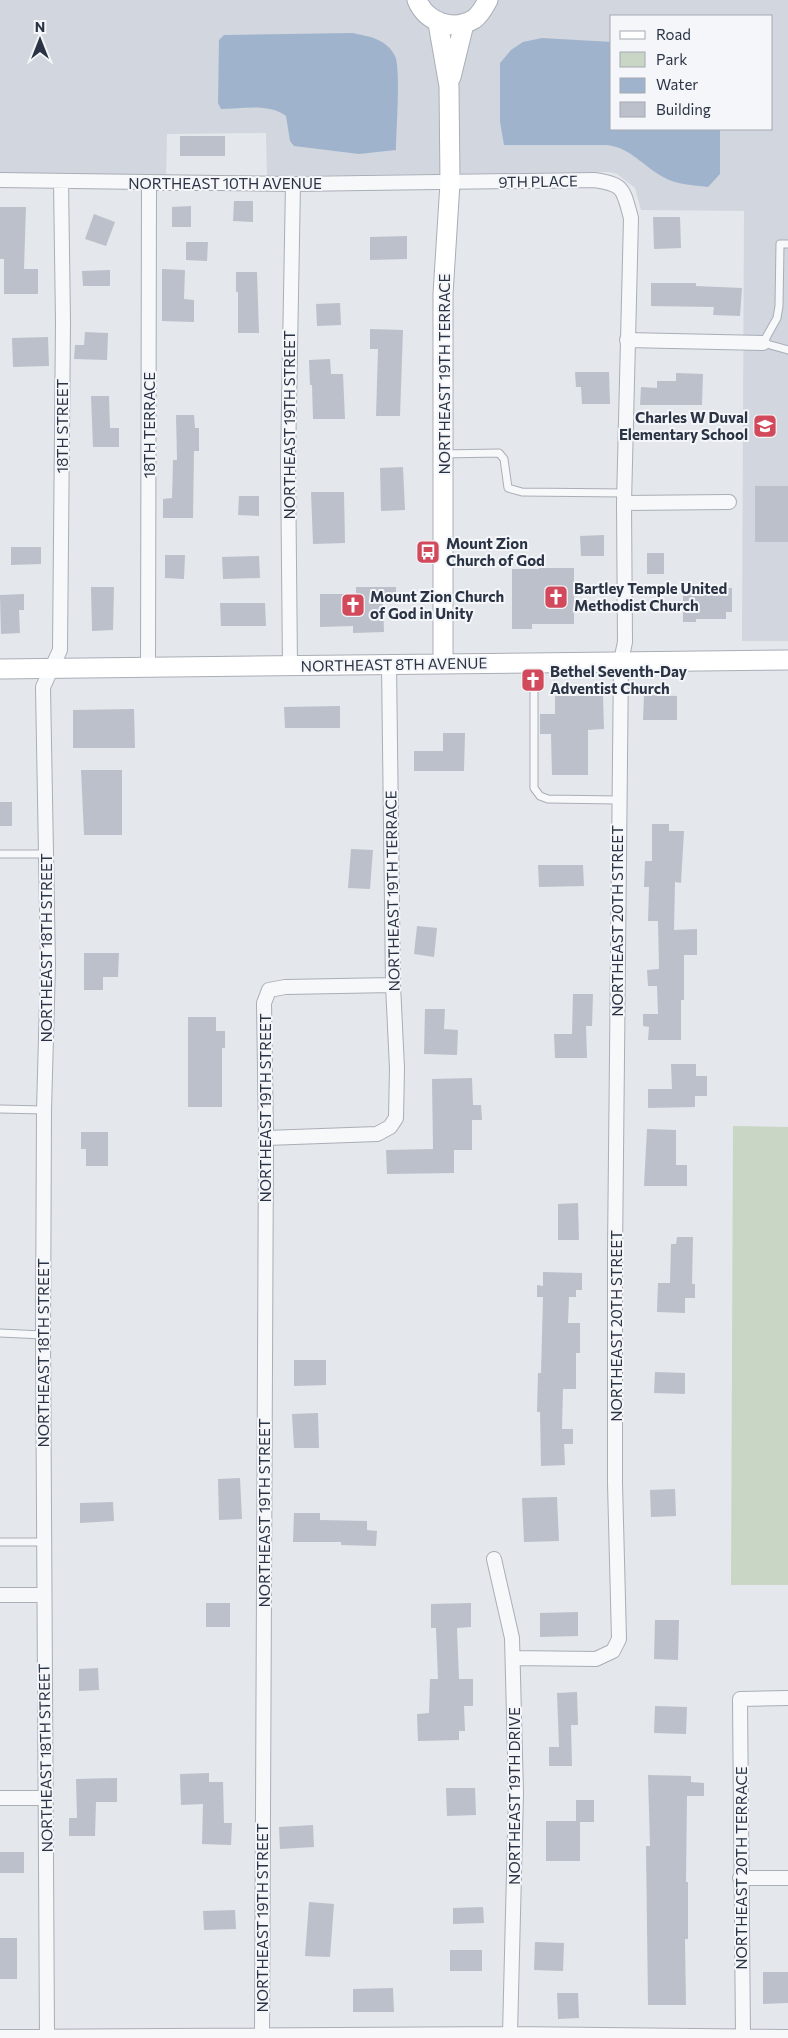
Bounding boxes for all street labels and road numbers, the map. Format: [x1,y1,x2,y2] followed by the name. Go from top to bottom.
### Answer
[498,171,578,191] street label: 9TH PLACE
[128,174,322,192] street label: NORTHEAST 10TH AVENUE
[435,273,453,474] street label: NORTHEAST 19TH TERRACE
[280,330,298,519] street label: NORTHEAST 19TH STREET
[140,372,158,478] street label: 18TH TERRACE
[53,378,71,473] street label: 18TH STREET
[301,653,487,675] street label: NORTHEAST 8TH AVENUE
[381,790,403,992] street label: NORTHEAST 19TH TERRACE
[608,825,626,1017] street label: NORTHEAST 20TH STREET
[37,853,55,1042] street label: NORTHEAST 18TH STREET
[256,1013,274,1202] street label: NORTHEAST 19TH STREET
[607,1230,625,1422] street label: NORTHEAST 20TH STREET
[34,1258,52,1447] street label: NORTHEAST 18TH STREET
[255,1418,273,1607] street label: NORTHEAST 19TH STREET
[34,1663,56,1853] street label: NORTHEAST 18TH STREET
[505,1707,523,1885] street label: NORTHEAST 19TH DRIVE
[732,1766,750,1970] street label: NORTHEAST 20TH TERRACE
[253,1823,271,2012] street label: NORTHEAST 19TH STREET

